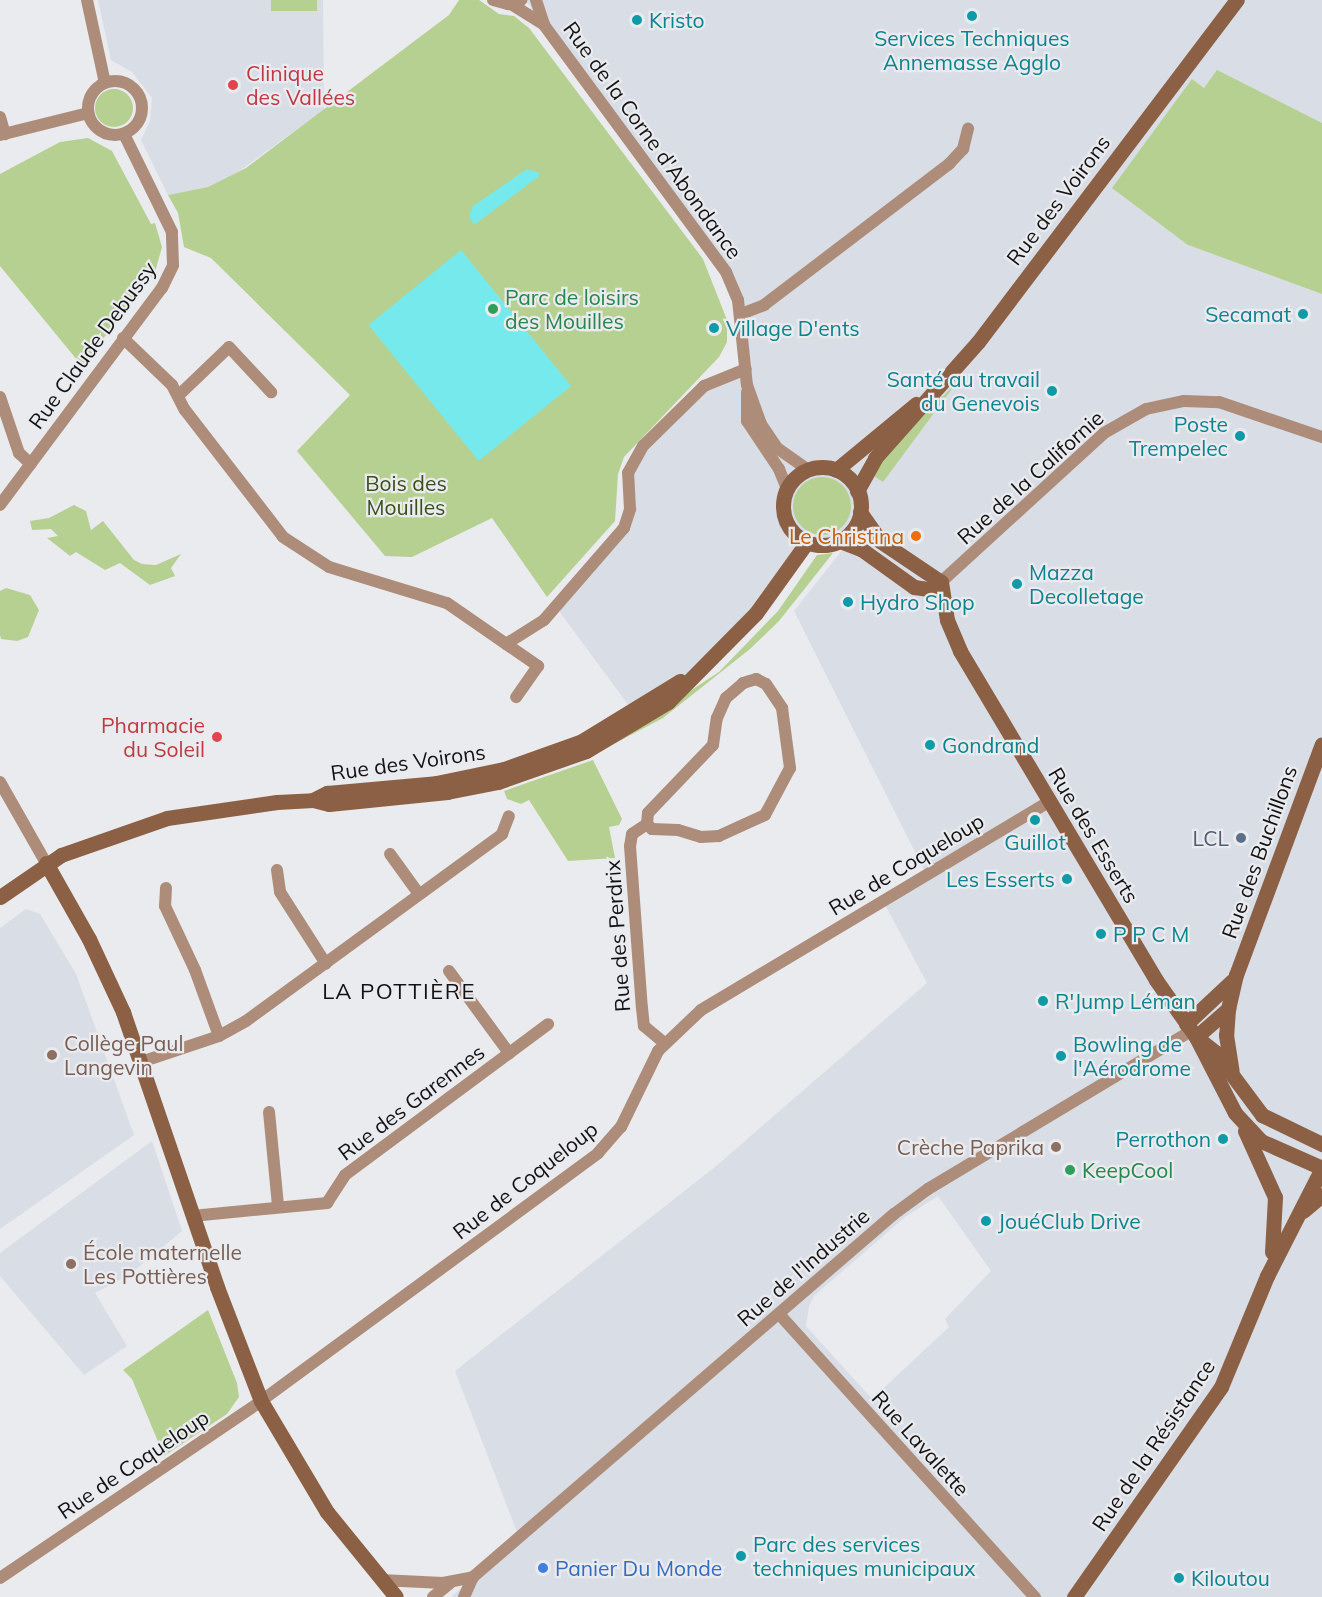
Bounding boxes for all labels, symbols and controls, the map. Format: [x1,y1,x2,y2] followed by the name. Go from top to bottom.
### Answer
[649,7,704,33] place label: Kristo
[965,9,979,23] marker: Services Techniques Annemasse Agglo
[630,13,644,27] marker: Kristo
[558,16,748,264] street label: Rue de la Corne d'Abondance
[874,25,1070,75] place label: Services Techniques Annemasse Agglo
[246,60,355,110] place label: Clinique des Vallées
[224,76,242,94] marker: Clinique des Vallées
[1001,130,1115,270] street label: Rue des Voirons
[23,256,161,434] street label: Rue Claude Debussy
[505,284,639,334] place label: Parc de loisirs des Mouilles
[1205,301,1291,327] place label: Secamat
[486,302,500,316] marker: Parc de loisirs des Mouilles
[1296,307,1310,321] marker: Secamat
[726,315,860,341] place label: Village D'ents
[707,321,721,335] marker: Village D'ents
[887,366,1040,416] place label: Santé au travail du Genevois
[1045,384,1059,398] marker: Santé au travail du Genevois
[952,405,1108,549] street label: Rue de la Californie
[1129,411,1228,461] place label: Poste Trempelec
[1233,429,1247,443] marker: Poste Trempelec
[365,470,447,520] park label: Bois des Mouilles
[789,523,904,549] place label: Le Christina
[909,529,923,543] marker: Le Christina
[1029,559,1144,609] place label: Mazza Decolletage
[1010,577,1024,591] marker: Mazza Decolletage
[860,589,975,615] place label: Hydro Shop
[841,595,855,609] marker: Hydro Shop
[101,712,205,762] place label: Pharmacie du Soleil
[210,730,224,744] marker: Pharmacie du Soleil
[942,732,1039,758] place label: Gondrand
[923,738,937,752] marker: Gondrand
[329,739,487,785] street label: Rue des Voirons
[1216,762,1302,942] street label: Rue des Buchillons
[1044,763,1144,907] street label: Rue des Esserts
[824,808,988,920] street label: Rue de Coqueloup
[1028,813,1042,827] marker: Guillot
[1193,825,1229,851] place label: LCL
[1004,829,1066,855] place label: Guillot
[1234,831,1248,845] marker: LCL
[599,859,635,1013] street label: Rue des Perdrix
[946,866,1055,892] place label: Les Esserts
[1060,872,1074,886] marker: Les Esserts
[1113,921,1189,947] place label: P P C M
[1094,927,1108,941] marker: P P C M
[322,979,476,1005] district label: LA POTTIÈRE
[1055,988,1196,1014] place label: R'Jump Léman
[1036,994,1050,1008] marker: R'Jump Léman
[64,1030,183,1080] place label: Collège Paul Langevin
[1073,1031,1191,1081] place label: Bowling de l'Aérodrome
[333,1039,489,1165] street label: Rue des Garennes
[45,1048,59,1062] marker: Collège Paul Langevin
[1054,1049,1068,1063] marker: Bowling de l'Aérodrome
[448,1116,602,1244] street label: Rue de Coqueloup
[1115,1126,1211,1152] place label: Perrothon
[1216,1132,1230,1146] marker: Perrothon
[897,1134,1044,1160] place label: Crèche Paprika
[1049,1140,1063,1154] marker: Crèche Paprika
[1082,1157,1173,1183] place label: KeepCool
[1063,1163,1077,1177] marker: KeepCool
[732,1203,874,1331] street label: Rue de l'Industrie
[998,1208,1141,1234] place label: JouéClub Drive
[979,1214,993,1228] marker: JouéClub Drive
[83,1239,242,1289] place label: École maternelle Les Pottières
[64,1257,78,1271] marker: École maternelle Les Pottières
[1086,1354,1220,1536] street label: Rue de la Résistance
[867,1385,975,1501] street label: Rue Lavalette
[53,1404,213,1524] street label: Rue de Coqueloup
[753,1531,976,1581] place label: Parc des services techniques municipaux
[734,1549,748,1563] marker: Parc des services techniques municipaux
[555,1555,722,1581] place label: Panier Du Monde
[536,1561,550,1575] marker: Panier Du Monde
[1191,1565,1270,1591] place label: Kiloutou
[1172,1571,1186,1585] marker: Kiloutou

